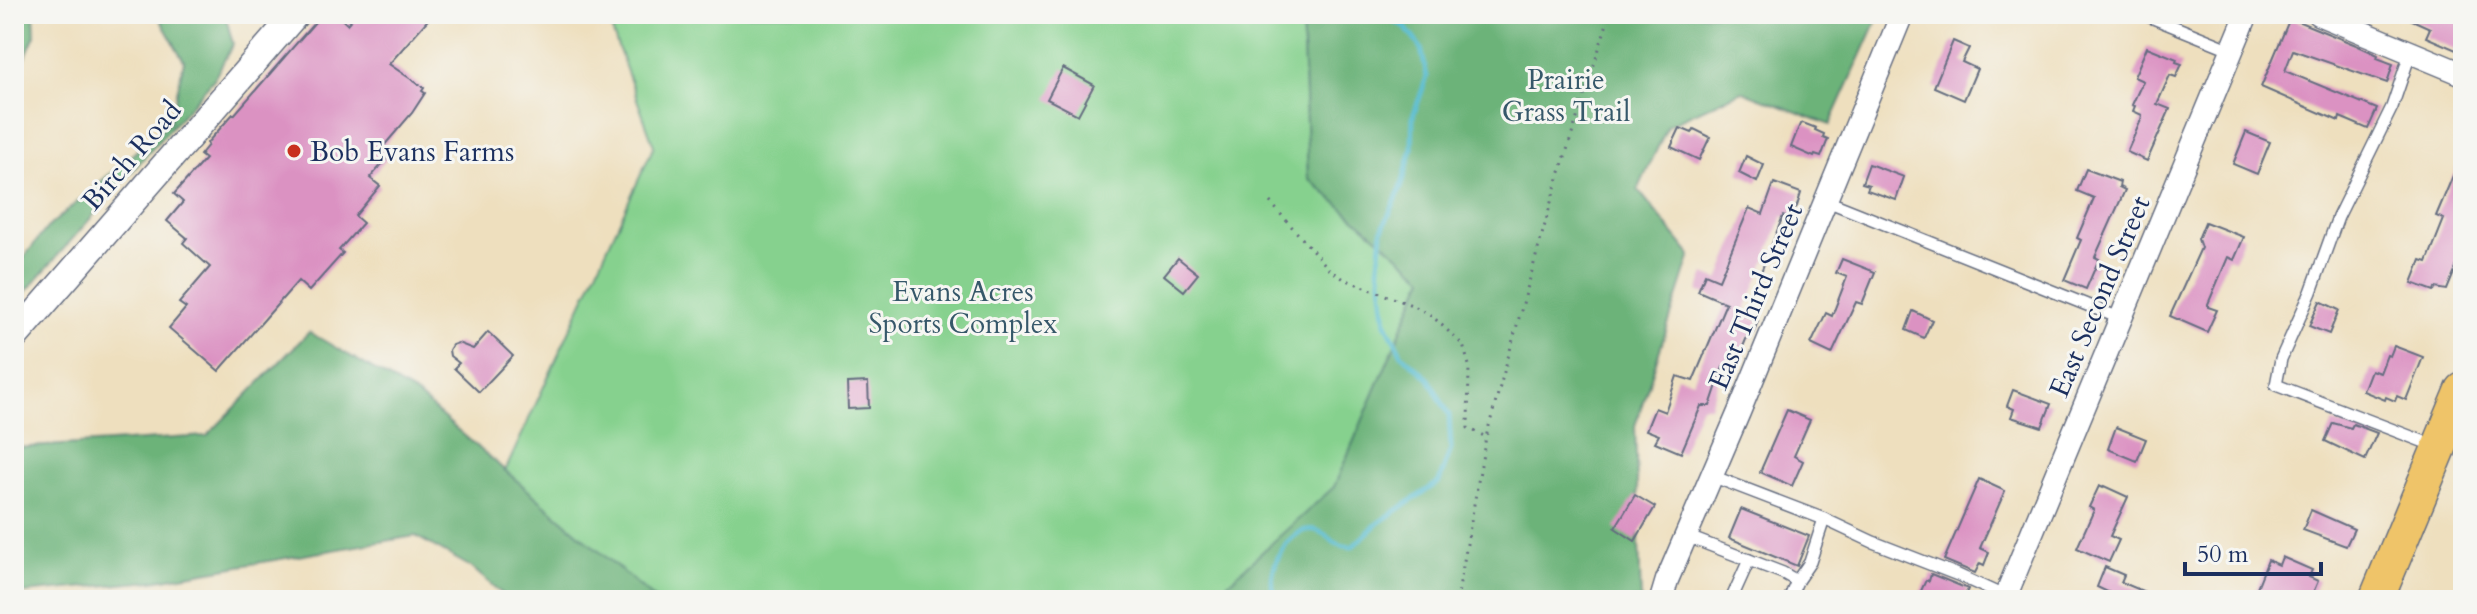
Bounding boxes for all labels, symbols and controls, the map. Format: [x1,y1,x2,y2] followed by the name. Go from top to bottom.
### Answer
[1502,61,1630,131] park label: Prairie Grass Trail
[73,92,190,219] street label: Birch Road
[310,133,514,171] place label: Bob Evans Farms
[285,142,303,160] marker: Bob Evans Farms
[2040,190,2160,403] street label: East Second Street
[1700,197,1812,395] street label: East Third Street
[869,273,1058,343] park label: Evans Acres Sports Complex
[2185,526,2321,576] scale bar
[2197,538,2249,571] text: 50 m

